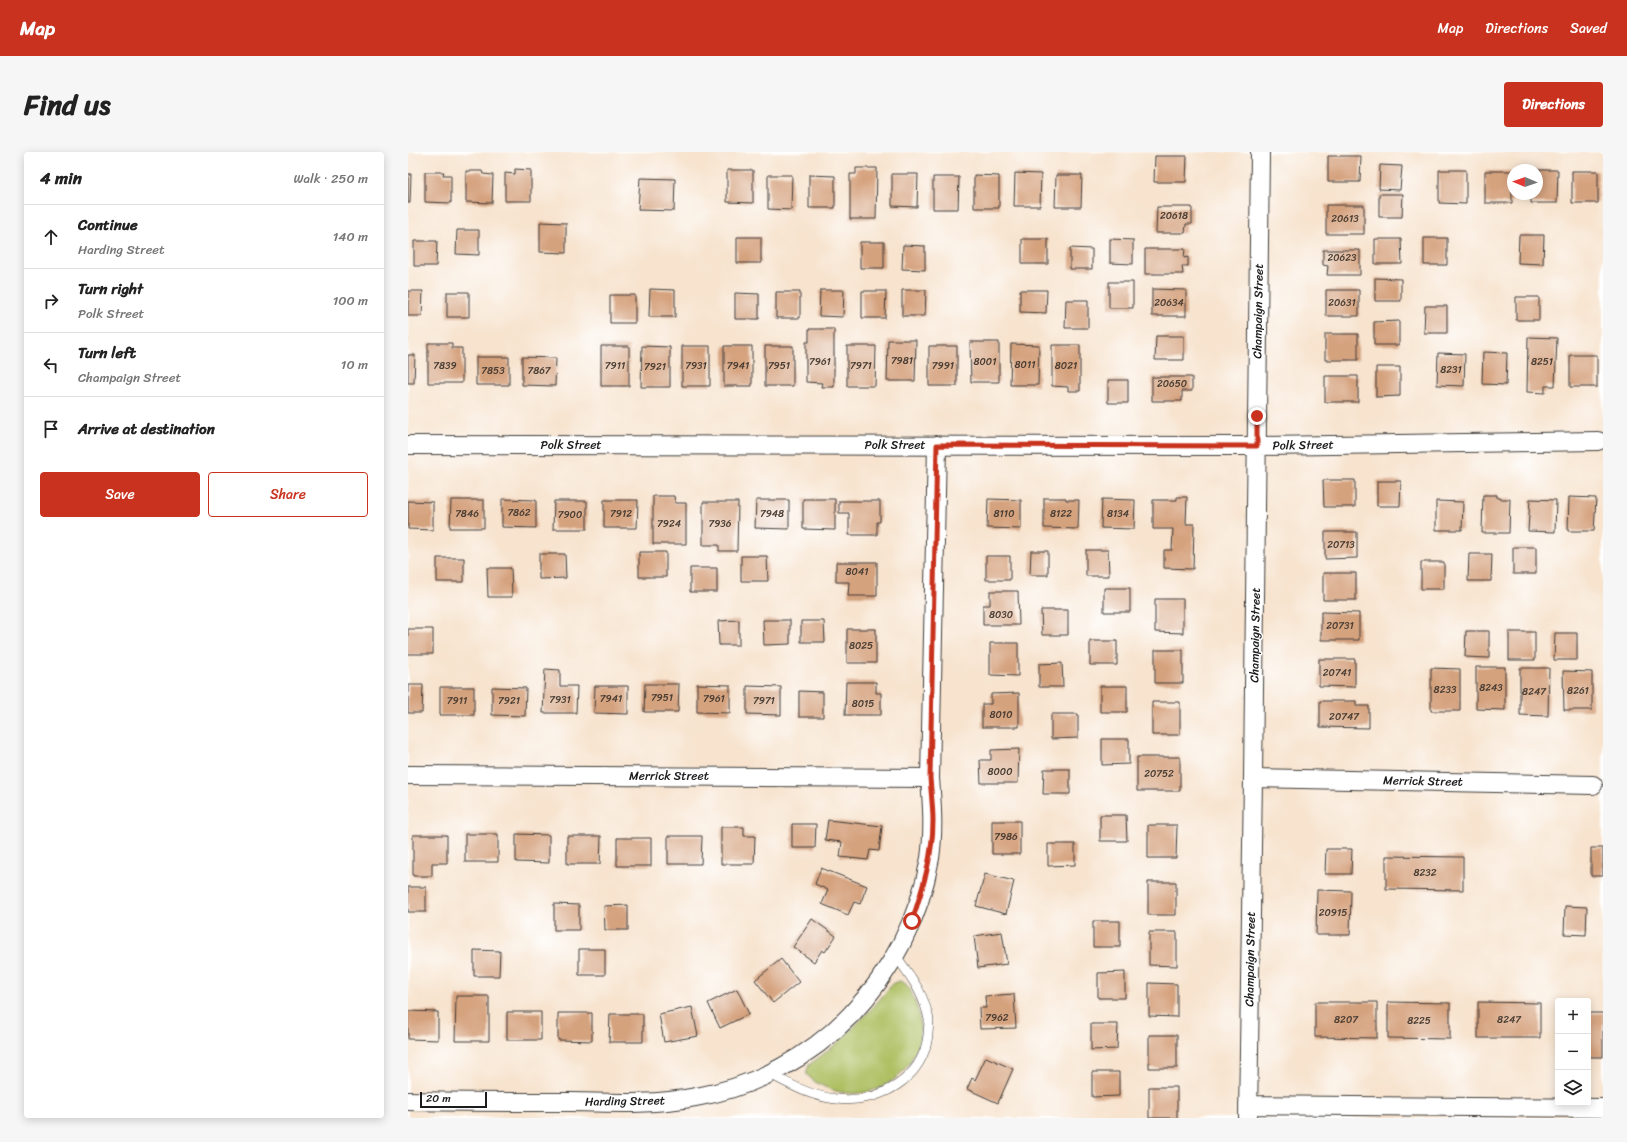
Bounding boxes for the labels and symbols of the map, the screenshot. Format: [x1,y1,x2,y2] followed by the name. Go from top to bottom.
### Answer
[1507,164,1543,200] north arrow
[1160,207,1188,225] house number: 20618
[1331,210,1359,228] house number: 20613
[1327,249,1357,267] house number: 20623
[1246,263,1270,359] street label: Champaign Street
[1154,294,1184,312] house number: 20634
[1328,294,1356,312] house number: 20631
[891,352,913,370] house number: 7981
[809,353,831,371] house number: 7961
[974,353,996,371] house number: 8001
[1531,353,1553,371] house number: 8251
[1015,356,1035,374] house number: 8011
[433,357,457,375] house number: 7839
[605,357,625,375] house number: 7911
[685,357,707,375] house number: 7931
[727,357,749,375] house number: 7941
[768,357,790,375] house number: 7951
[850,357,872,375] house number: 7971
[932,357,954,375] house number: 7991
[1055,357,1077,375] house number: 8021
[644,358,666,376] house number: 7921
[1440,361,1462,379] house number: 8231
[481,362,505,380] house number: 7853
[527,362,552,380] house number: 7867
[1157,375,1187,393] house number: 20650
[1248,407,1266,425] route end
[1272,433,1334,457] street label: Polk Street
[540,434,602,456] street label: Polk Street
[864,434,926,456] street label: Polk Street
[507,504,531,522] house number: 7862
[455,505,479,523] house number: 7846
[610,505,632,523] house number: 7912
[760,505,784,523] house number: 7948
[994,505,1014,523] house number: 8110
[1050,505,1072,523] house number: 8122
[1107,505,1129,523] house number: 8134
[558,506,582,524] house number: 7900
[657,515,681,533] house number: 7924
[708,515,732,533] house number: 7936
[1327,536,1355,554] house number: 20713
[846,563,868,581] house number: 8041
[1243,587,1267,683] street label: Champaign Street
[989,606,1013,624] house number: 8030
[1326,617,1354,635] house number: 20731
[849,637,873,655] house number: 8025
[1323,664,1351,682] house number: 20741
[1479,679,1503,697] house number: 8243
[1434,681,1457,699] house number: 8233
[1567,682,1589,700] house number: 8261
[1522,683,1547,701] house number: 8247
[651,689,673,707] house number: 7951
[600,690,622,708] house number: 7941
[703,690,725,708] house number: 7961
[549,691,571,709] house number: 7931
[447,692,467,710] house number: 7911
[498,692,520,710] house number: 7921
[753,692,775,710] house number: 7971
[852,695,874,713] house number: 8015
[990,706,1012,724] house number: 8010
[1329,708,1360,726] house number: 20747
[988,763,1013,781] house number: 8000
[629,765,709,787] street label: Merrick Street
[1144,765,1174,783] house number: 20752
[1383,769,1463,793] street label: Merrick Street
[994,828,1018,846] house number: 7986
[1413,864,1437,882] house number: 8232
[1319,904,1347,922] house number: 20915
[1238,911,1262,1007] street label: Champaign Street
[903,912,921,930] route start
[985,1009,1009,1027] house number: 7962
[1334,1011,1359,1029] house number: 8207
[1497,1011,1522,1029] house number: 8247
[1407,1012,1431,1030] house number: 8225
[585,1089,665,1113] street label: Harding Street
[420,1090,487,1109] scale bar

